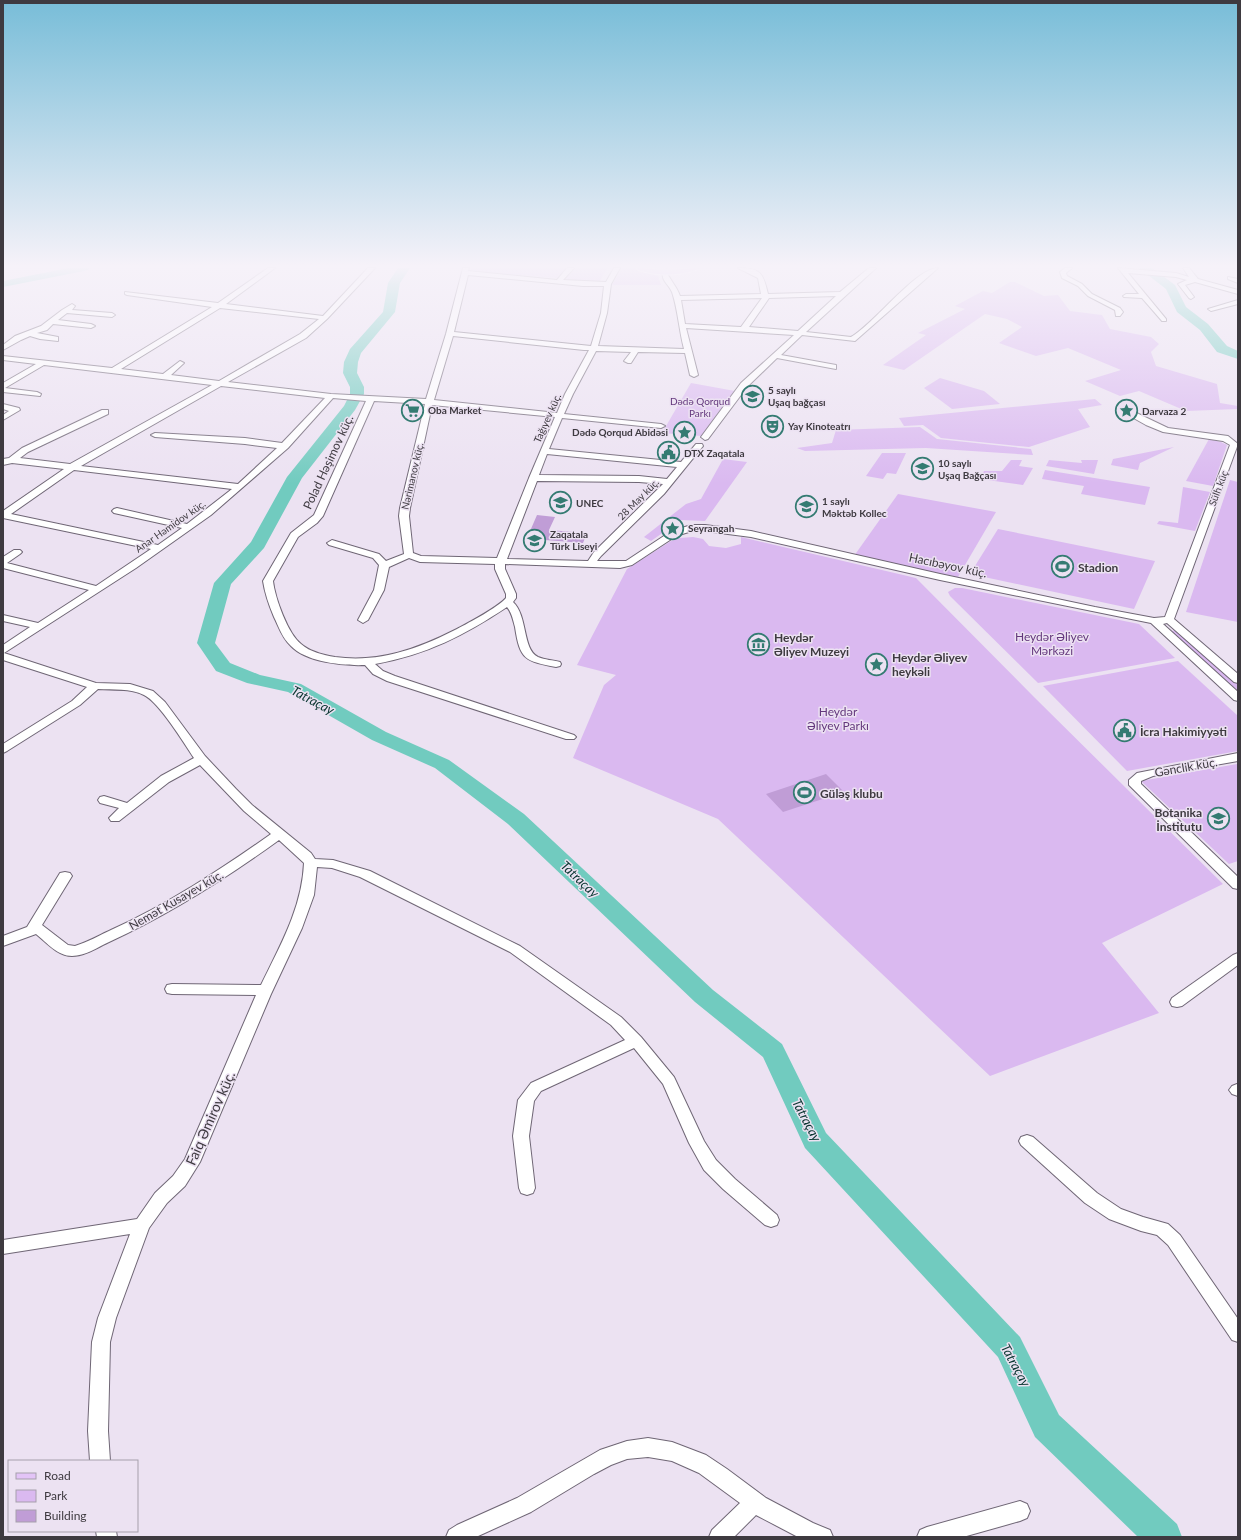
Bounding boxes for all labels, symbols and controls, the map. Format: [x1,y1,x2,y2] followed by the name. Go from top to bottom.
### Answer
[739,383,765,409] school or university icon: 5 saylı Uşaq bağçası
[768,384,826,408] place label: 5 saylı Uşaq bağçası
[531,391,563,445] street label: Tağıyev küç.
[670,395,730,419] park label: Dədə Qorqud Parkı
[400,397,426,423] supermarket icon: Oba Market
[1114,398,1140,424] place icon: Darvaza 2
[428,404,482,416] place label: Oba Market
[1142,405,1187,417] place label: Darvaza 2
[300,412,357,512] street label: Polad Həşimov küç.
[760,413,786,439] theatre icon: Yay Kinoteatrı
[671,419,697,445] place icon: Dədə Qorqud Abidəsi
[787,420,850,432] place label: Yay Kinoteatrı
[572,426,668,438] place label: Dədə Qorqud Abidəsi
[656,440,682,466] public building icon: DTX Zaqatala
[398,441,426,511] street label: Nərimanov küç.
[684,447,745,459] place label: DTX Zaqatala
[909,456,935,482] school or university icon: 10 saylı Uşaq Bağçası
[938,457,996,481] place label: 10 saylı Uşaq Bağçası
[1206,468,1230,507] street label: Sülh küç
[615,476,661,522] street label: 28 May küç.
[547,490,573,516] school or university icon: UNEC
[793,494,819,520] school or university icon: 1 saylı Məktəb Kollec
[822,495,887,519] place label: 1 saylı Məktəb Kollec
[133,497,207,555] street label: Anar Həmidov küç.
[576,497,604,509] place label: UNEC
[659,515,685,541] place icon: Seyrangah
[688,522,735,534] place label: Seyrangah
[522,527,548,553] school or university icon: Zaqatala Türk Liseyi
[550,528,598,552] place label: Zaqatala Türk Liseyi
[908,549,989,581] street label: Hacıbəyov küç.
[1050,554,1076,580] sports icon: Stadion
[1078,560,1119,575] place label: Stadion
[1015,629,1090,658] park label: Heydər Əliyev Mərkəzi
[774,630,849,659] place label: Heydər Əliyev Muzeyi
[746,631,772,657] museum icon: Heydər Əliyev Muzeyi
[892,650,968,679] place label: Heydər Əliyev heykəli
[863,651,889,677] place icon: Heydər Əliyev heykəli
[289,682,338,718] water label: Tatraçay
[807,704,869,733] park label: Heydər Əliyev Parkı
[1111,718,1137,744] public building icon: İcra Hakimiyyəti
[1140,724,1227,739] place label: İcra Hakimiyyəti
[1153,754,1219,780] street label: Gənclik küç.
[792,780,818,806] sports icon: Güləş klubu
[820,786,883,801] place label: Güləş klubu
[1155,805,1202,834] place label: Botanika İnstitutu
[1205,806,1231,832] school or university icon: Botanika İnstitutu
[558,857,603,901] water label: Tatraçay
[126,867,226,933] street label: Nemət Kusayev küç.
[182,1068,238,1168] street label: Faiq Əmirov küç.
[789,1096,825,1145] water label: Tatraçay
[998,1341,1035,1390] water label: Tatraçay
[8,1460,138,1532] legend
[44,1468,71,1483] text: Road
[44,1488,68,1503] text: Park
[44,1508,87,1523] text: Building

